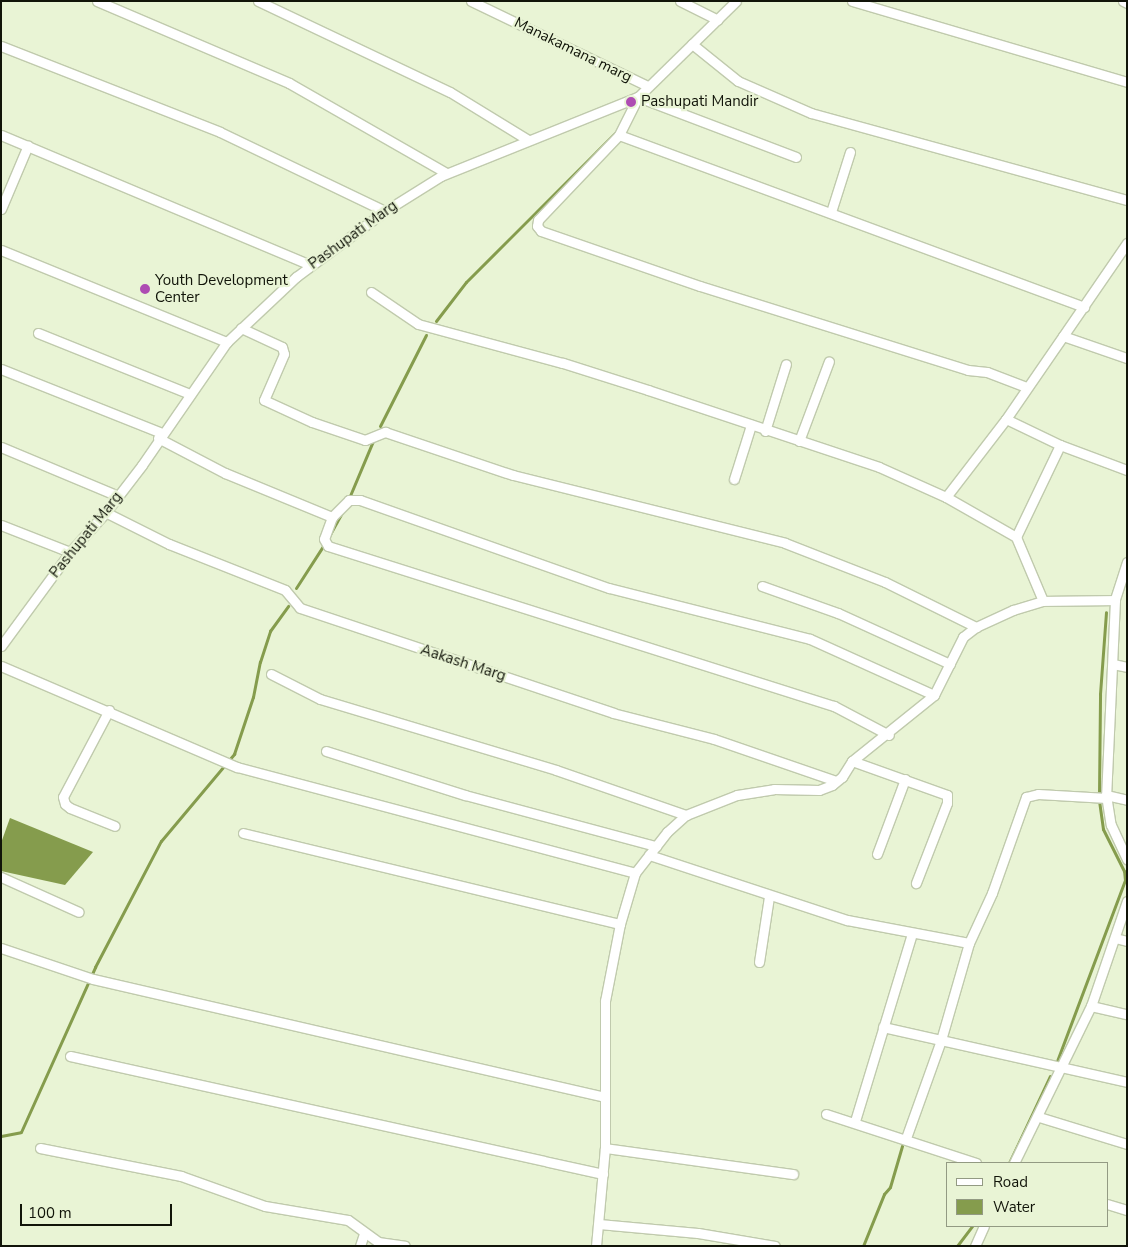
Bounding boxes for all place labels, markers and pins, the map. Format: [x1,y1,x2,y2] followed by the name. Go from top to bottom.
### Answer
[641,93,758,111] place label: Pashupati Mandir
[625,96,637,108] marker: Pashupati Mandir
[155,271,288,306] place label: Youth Development Center
[139,283,151,295] marker: Youth Development Center

